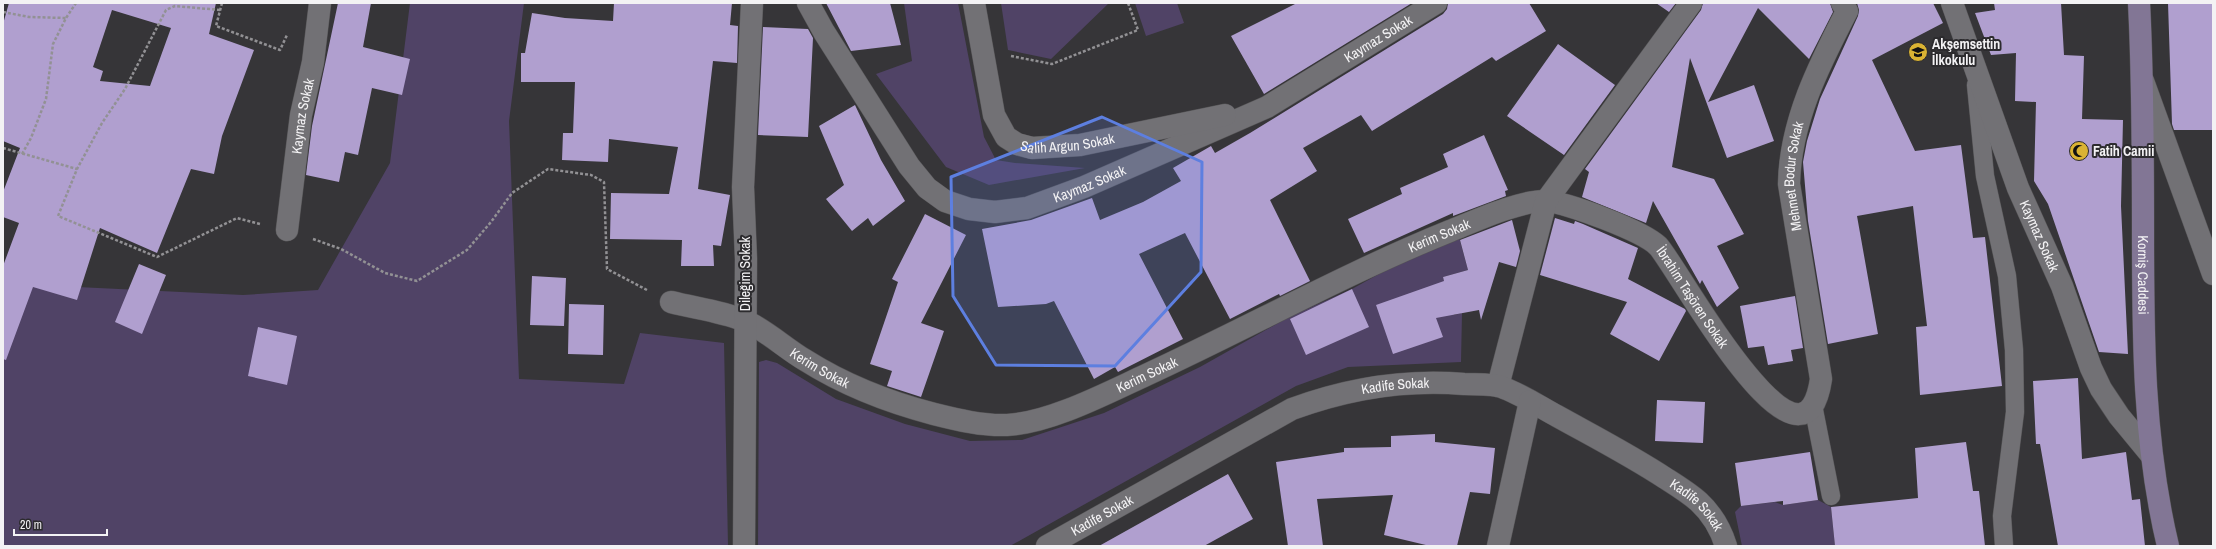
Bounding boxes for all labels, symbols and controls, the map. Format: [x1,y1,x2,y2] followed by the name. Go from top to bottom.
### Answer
[1341,11,1416,66] street label: Kaymaz Sokak
[1932,35,2000,69] place label: Akşemsettin İlkokulu
[1907,41,1929,63] school or university icon: Akşemsettin İlkokulu
[287,76,318,155] street label: Kaymaz Sokak
[1780,119,1807,232] street label: Mehmet Bodur Sokak
[1018,129,1116,157] street label: Salih Argun Sokak
[2068,140,2090,162] mosque icon: Fatih Camii
[2093,142,2154,160] place label: Fatih Camii
[1051,161,1129,207] street label: Kaymaz Sokak
[2016,197,2064,275] street label: Kaymaz Sokak
[1405,215,1473,257] street label: Kerim Sokak
[2134,235,2152,315] street label: Korniş Caddesi
[736,236,754,311] street label: Dileğim Sokak
[1652,242,1733,352] street label: İbrahim Taşören Sokak
[786,344,853,392] street label: Kerim Sokak
[1113,352,1181,397] street label: Kerim Sokak
[1360,374,1430,398] street label: Kadife Sokak
[1667,475,1728,534] street label: Kadife Sokak
[1068,491,1136,540] street label: Kadife Sokak
[14,511,107,537] scale bar
[20,517,42,533] text: 20 m

